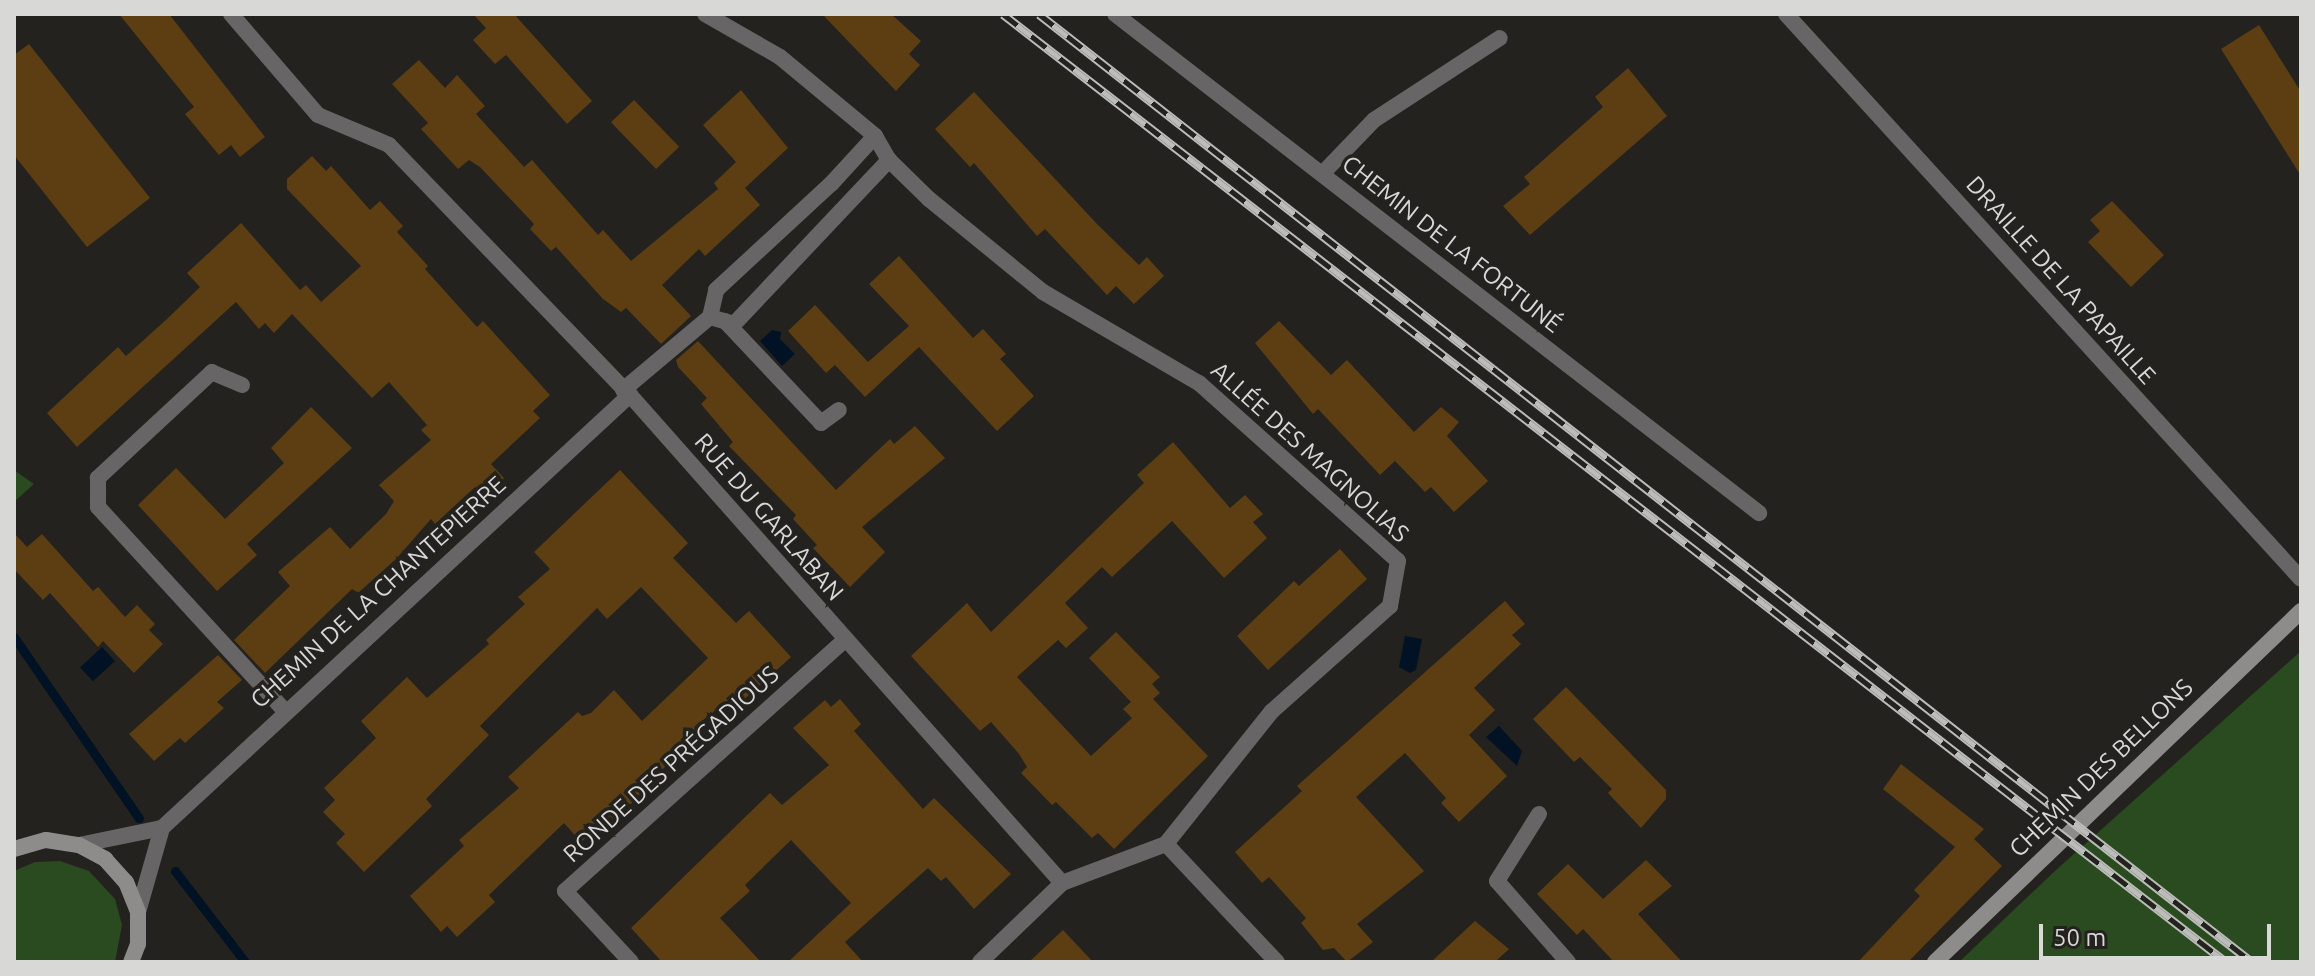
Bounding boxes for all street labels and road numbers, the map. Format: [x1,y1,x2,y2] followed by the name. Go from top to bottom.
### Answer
[1336,149,1568,339] street label: CHEMIN DE LA FORTUNÉ
[1960,170,2162,390] street label: DRAILLE DE LA PAPAILLE
[1205,356,1415,548] street label: ALLÉE DES MAGNOLIAS
[689,428,849,606] street label: RUE DU GARLABAN
[245,470,511,714] street label: CHEMIN DE LA CHANTEPIERRE
[557,660,785,868] street label: RONDE DES PRÉGADIOUS
[2003,673,2199,863] street label: CHEMIN DES BELLONS

